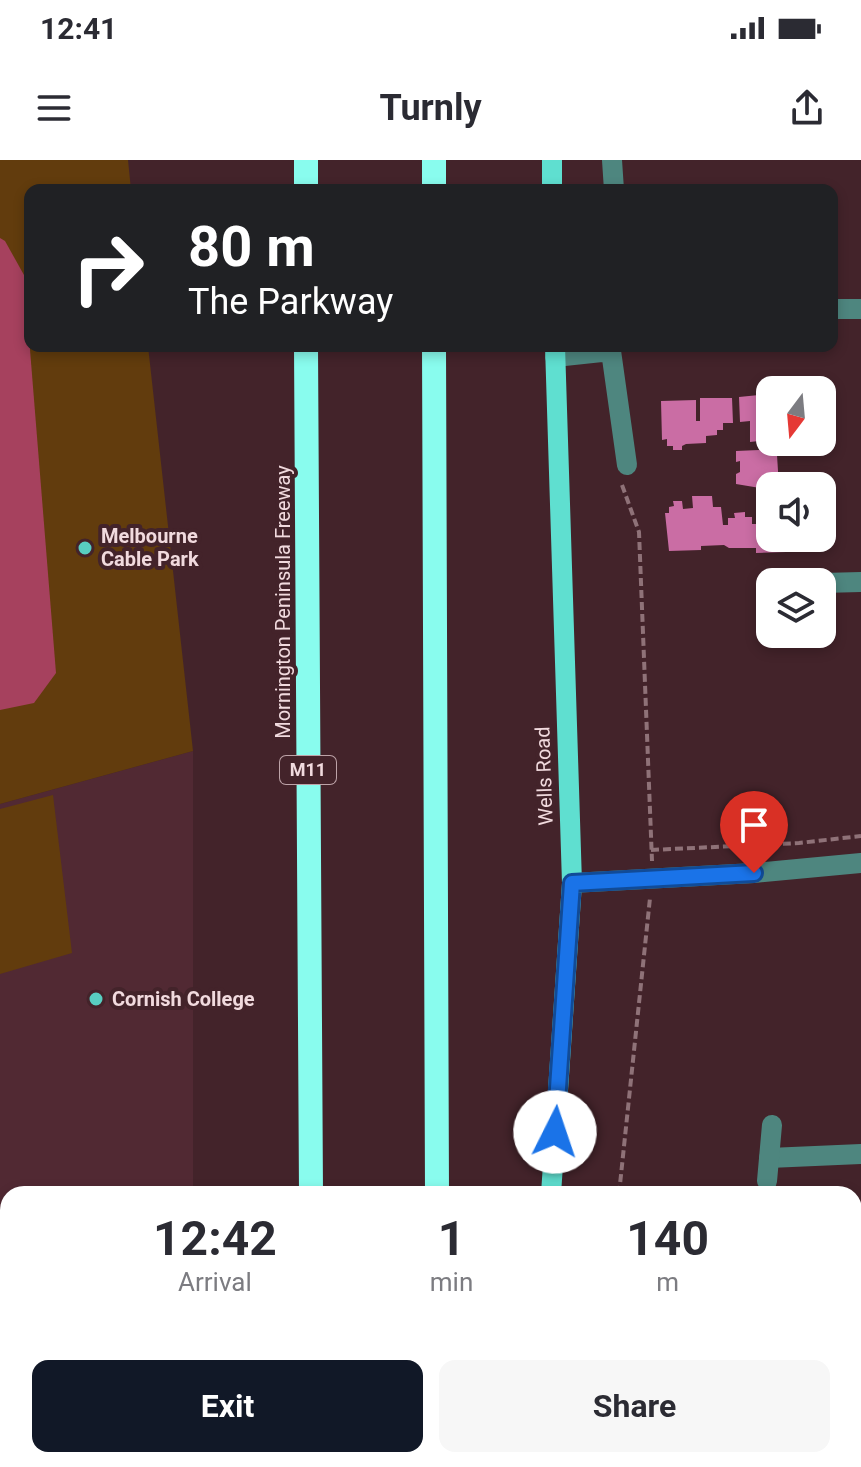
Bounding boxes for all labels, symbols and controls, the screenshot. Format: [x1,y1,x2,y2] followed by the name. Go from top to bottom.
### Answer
[40,11,117,46] text: 12:41
[32,86,76,130] icon: menu
[785,86,829,130] icon: share
[379,87,482,129] text: Turnly
[188,214,315,280] text: 80 m
[56,216,160,320] icon: right
[188,281,393,323] text: The Parkway
[756,376,836,456] north arrow
[756,376,836,648] map controls
[271,465,295,739] street label: Mornington Peninsula Freeway
[756,472,836,552] button: sound
[101,524,199,571] place label: Melbourne Cable Park
[76,539,94,557] marker: Melbourne Cable Park
[756,568,836,648] button: layers
[530,726,558,826] street label: Wells Road
[280,756,336,784] road number: M11
[720,791,788,873] pin
[732,803,776,847] icon: arrive
[112,987,255,1011] place label: Cornish College
[87,990,105,1008] marker: Cornish College
[513,1090,597,1174] position arrow
[153,1210,277,1267] text: 12:42
[438,1210,465,1267] text: 1
[626,1210,709,1267] text: 140
[178,1267,252,1297] text: Arrival
[430,1267,473,1297] text: min
[656,1267,679,1297] text: m
[32,1360,423,1452] button: Exit
[439,1360,830,1452] button: Share

